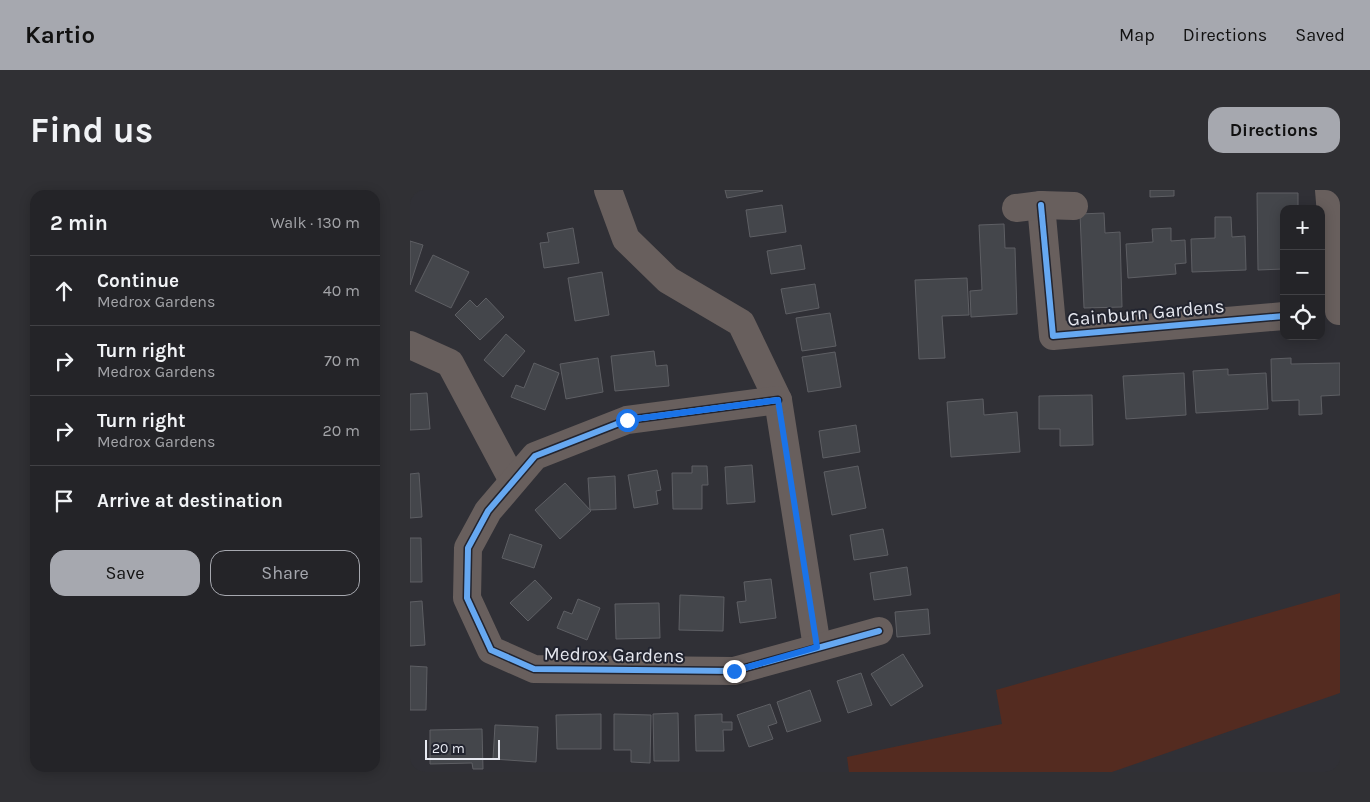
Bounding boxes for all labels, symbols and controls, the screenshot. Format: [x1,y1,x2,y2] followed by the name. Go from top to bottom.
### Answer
[25,21,95,49] text: Kartio
[1119,24,1155,46] text: Map
[1183,24,1267,46] text: Directions
[1295,24,1345,46] text: Saved
[1208,107,1340,153] button: Directions
[30,110,153,151] text: Find us
[1280,205,1325,340] map controls
[1280,205,1325,250] button: +
[50,211,108,235] text: 2 min
[270,213,360,232] text: Walk · 130 m
[1280,250,1325,295] button: −
[97,270,179,292] text: Continue
[50,277,78,305] icon: ahead
[323,281,360,300] text: 40 m
[97,292,215,311] text: Medrox Gardens
[1067,295,1225,331] street label: Gainburn Gardens
[1280,295,1325,340] button: locate
[97,340,186,362] text: Turn right
[50,347,78,375] icon: right
[324,351,360,370] text: 70 m
[97,362,215,381] text: Medrox Gardens
[616,409,639,432] route start
[97,410,186,432] text: Turn right
[50,417,78,445] icon: right
[322,421,360,440] text: 20 m
[97,432,215,451] text: Medrox Gardens
[50,487,78,515] icon: arrive
[97,490,283,512] text: Arrive at destination
[50,550,200,596] button: Save
[210,550,360,596] button: Share
[544,643,684,667] street label: Medrox Gardens
[723,660,746,683] route end
[425,737,500,760] scale bar
[432,740,465,757] text: 20 m

